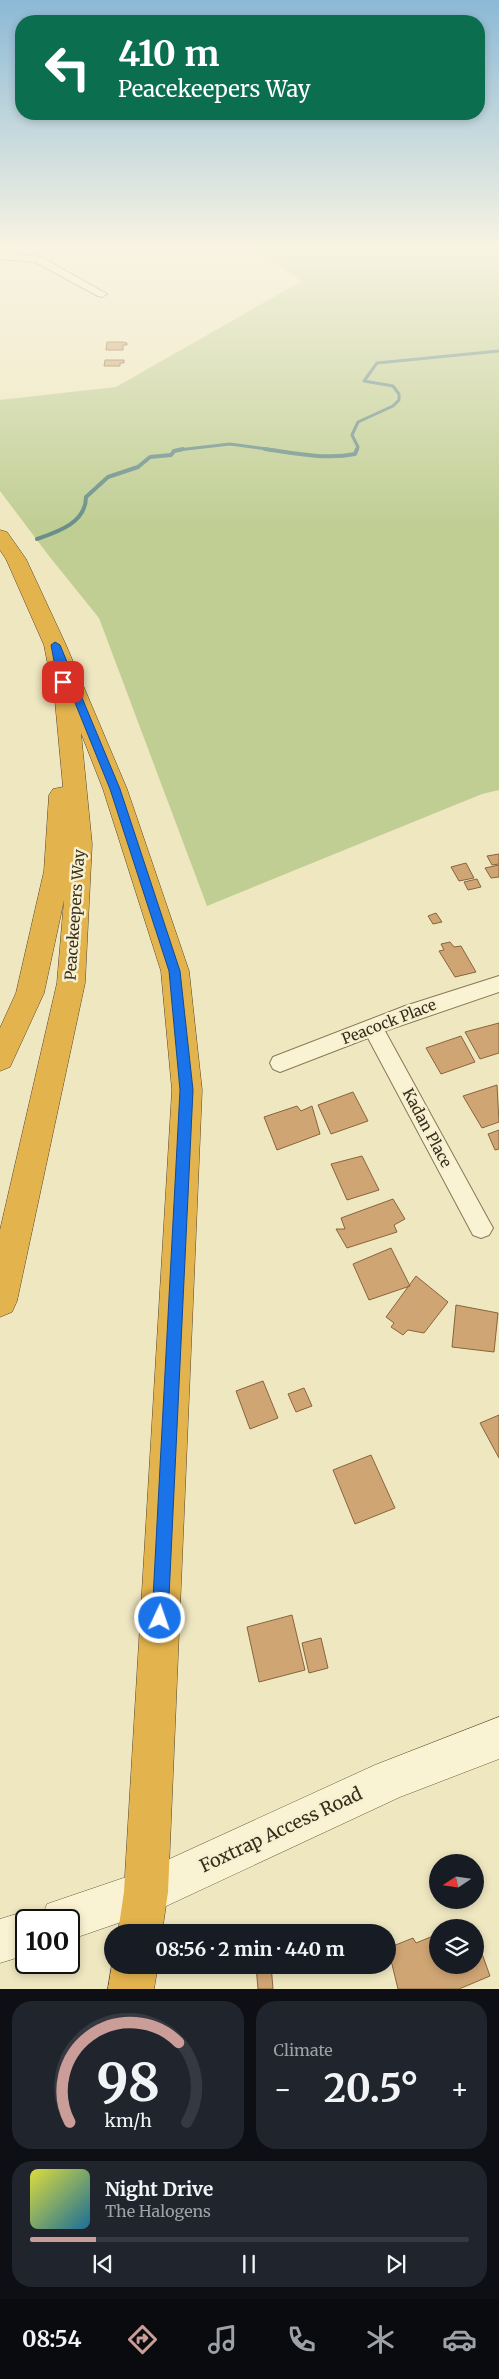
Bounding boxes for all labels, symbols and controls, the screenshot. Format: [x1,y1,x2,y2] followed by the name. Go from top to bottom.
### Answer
[118,32,219,76] text: 410 m
[35,35,100,100] icon: left
[118,75,311,103] text: Peacekeepers Way
[42,661,84,703] pin
[49,668,77,696] icon: arrive
[60,849,89,981] street label: Peacekeepers Way
[339,995,439,1048] street label: Peacock Place
[399,1085,456,1171] street label: Kadan Place
[133,1591,185,1643] position arrow
[196,1782,366,1877] street label: Foxtrap Access Road
[429,1854,484,1909] north arrow
[429,1854,484,1974] map controls
[15,1909,80,1974] speed limit sign: 100
[429,1919,484,1974] button: layers
[155,1937,345,1961] text: 08:56 · 2 min · 440 m
[274,2040,333,2060] text: Climate
[96,2050,159,2115] text: 98
[324,2065,419,2112] text: 20.5°
[274,2071,292,2107] text: −
[450,2071,469,2107] text: +
[104,2109,152,2132] text: km/h
[105,2177,213,2201] text: Night Drive
[105,2201,211,2221] text: The Halogens
[89,2250,117,2278] icon: previous
[235,2250,263,2278] icon: pause
[382,2250,410,2278] icon: next
[125,2322,160,2357] icon: directions
[205,2322,240,2357] icon: music
[284,2322,319,2357] icon: phone
[363,2322,398,2357] icon: climate
[442,2322,477,2357] icon: car
[22,2325,81,2353] text: 08:54

